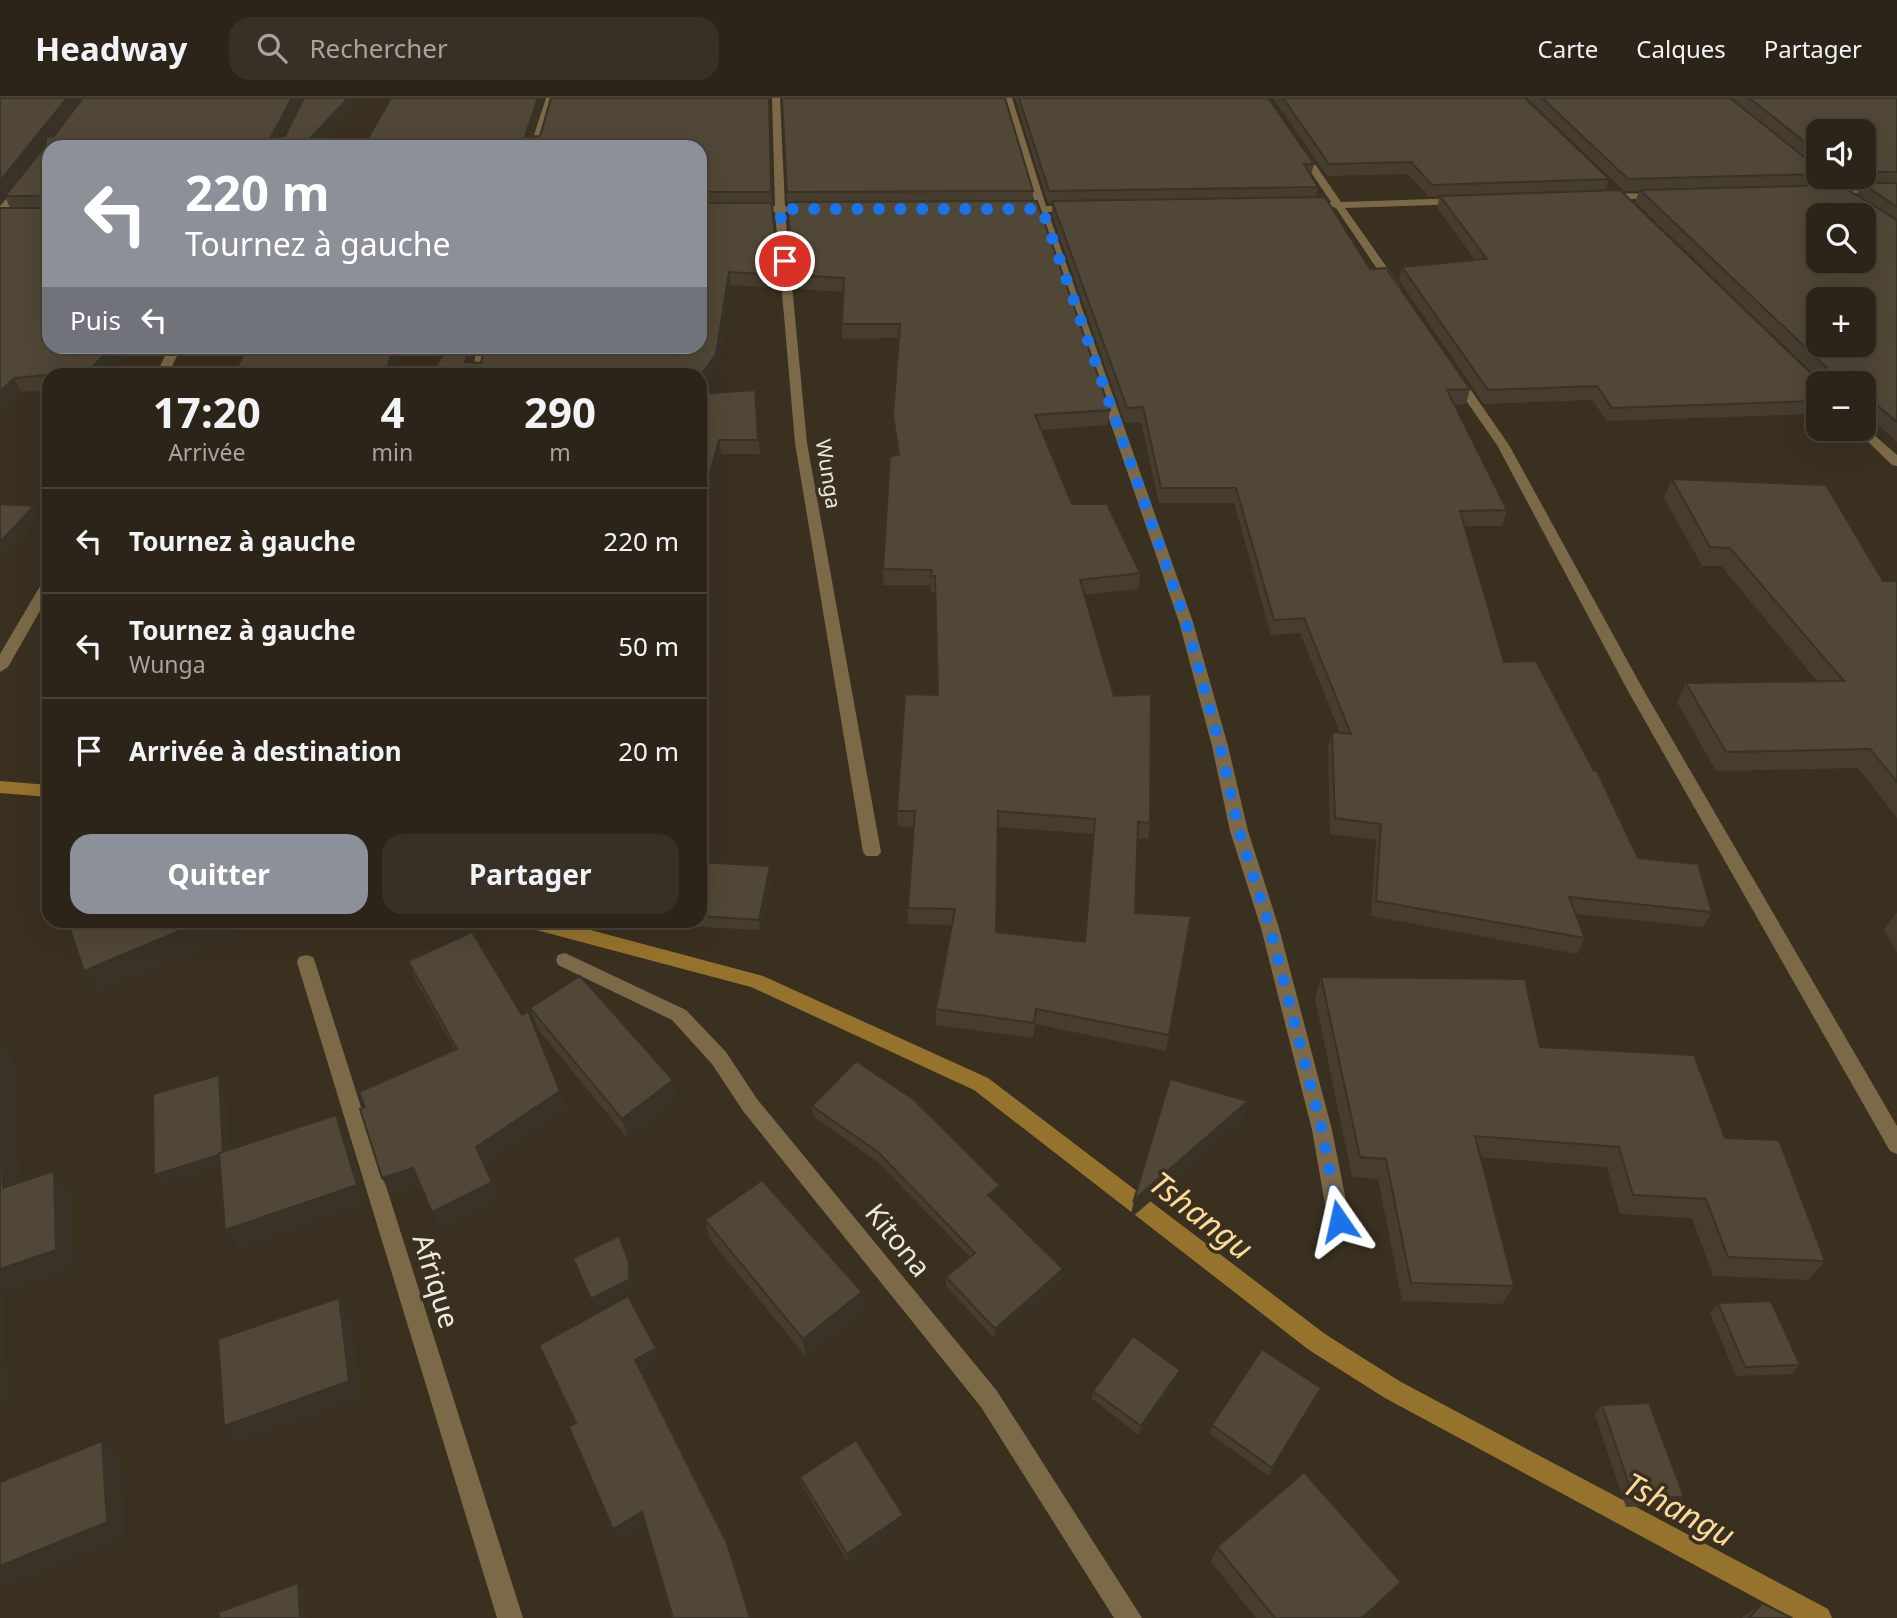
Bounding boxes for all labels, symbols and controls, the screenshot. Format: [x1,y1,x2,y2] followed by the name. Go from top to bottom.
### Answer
[229,17,719,80] search box
[35,26,187,71] text: Headway
[253,29,291,67] icon: search
[309,30,448,66] text: Rechercher
[1538,32,1598,65] text: Carte
[1636,32,1726,65] text: Calques
[1764,32,1862,65] text: Partager
[1806,119,1876,441] map controls
[1806,119,1876,189] button: sound
[185,159,330,225] text: 220 m
[70,168,161,259] icon: left
[1806,203,1876,273] button: search
[185,222,451,265] text: Tournez à gauche
[755,231,815,291] pin
[766,242,804,280] icon: arrive
[1806,287,1876,357] button: +
[135,301,173,339] icon: left
[70,302,121,338] text: Puis
[1806,371,1876,441] button: −
[153,383,261,440] text: 17:20
[380,383,404,440] text: 4
[524,383,596,440] text: 290
[168,436,245,468] text: Arrivée
[372,436,413,468] text: min
[549,436,571,468] text: m
[810,437,848,511] street label: Wunga
[70,522,108,560] icon: left
[129,523,356,559] text: Tournez à gauche
[603,523,679,559] text: 220 m
[129,612,356,648] text: Tournez à gauche
[70,627,108,665] icon: left
[618,628,679,664] text: 50 m
[129,648,206,680] text: Wunga
[70,732,108,770] icon: arrive
[129,733,402,769] text: Arrivée à destination
[618,733,679,769] text: 20 m
[70,834,368,914] button: Quitter
[382,834,679,914] button: Partager
[1141,1161,1263,1269] water label: Tshangu
[1302,1184,1376,1258] position arrow
[857,1195,940,1284] street label: Kitona
[405,1229,469,1332] street label: Afrique
[1617,1461,1743,1556] water label: Tshangu

